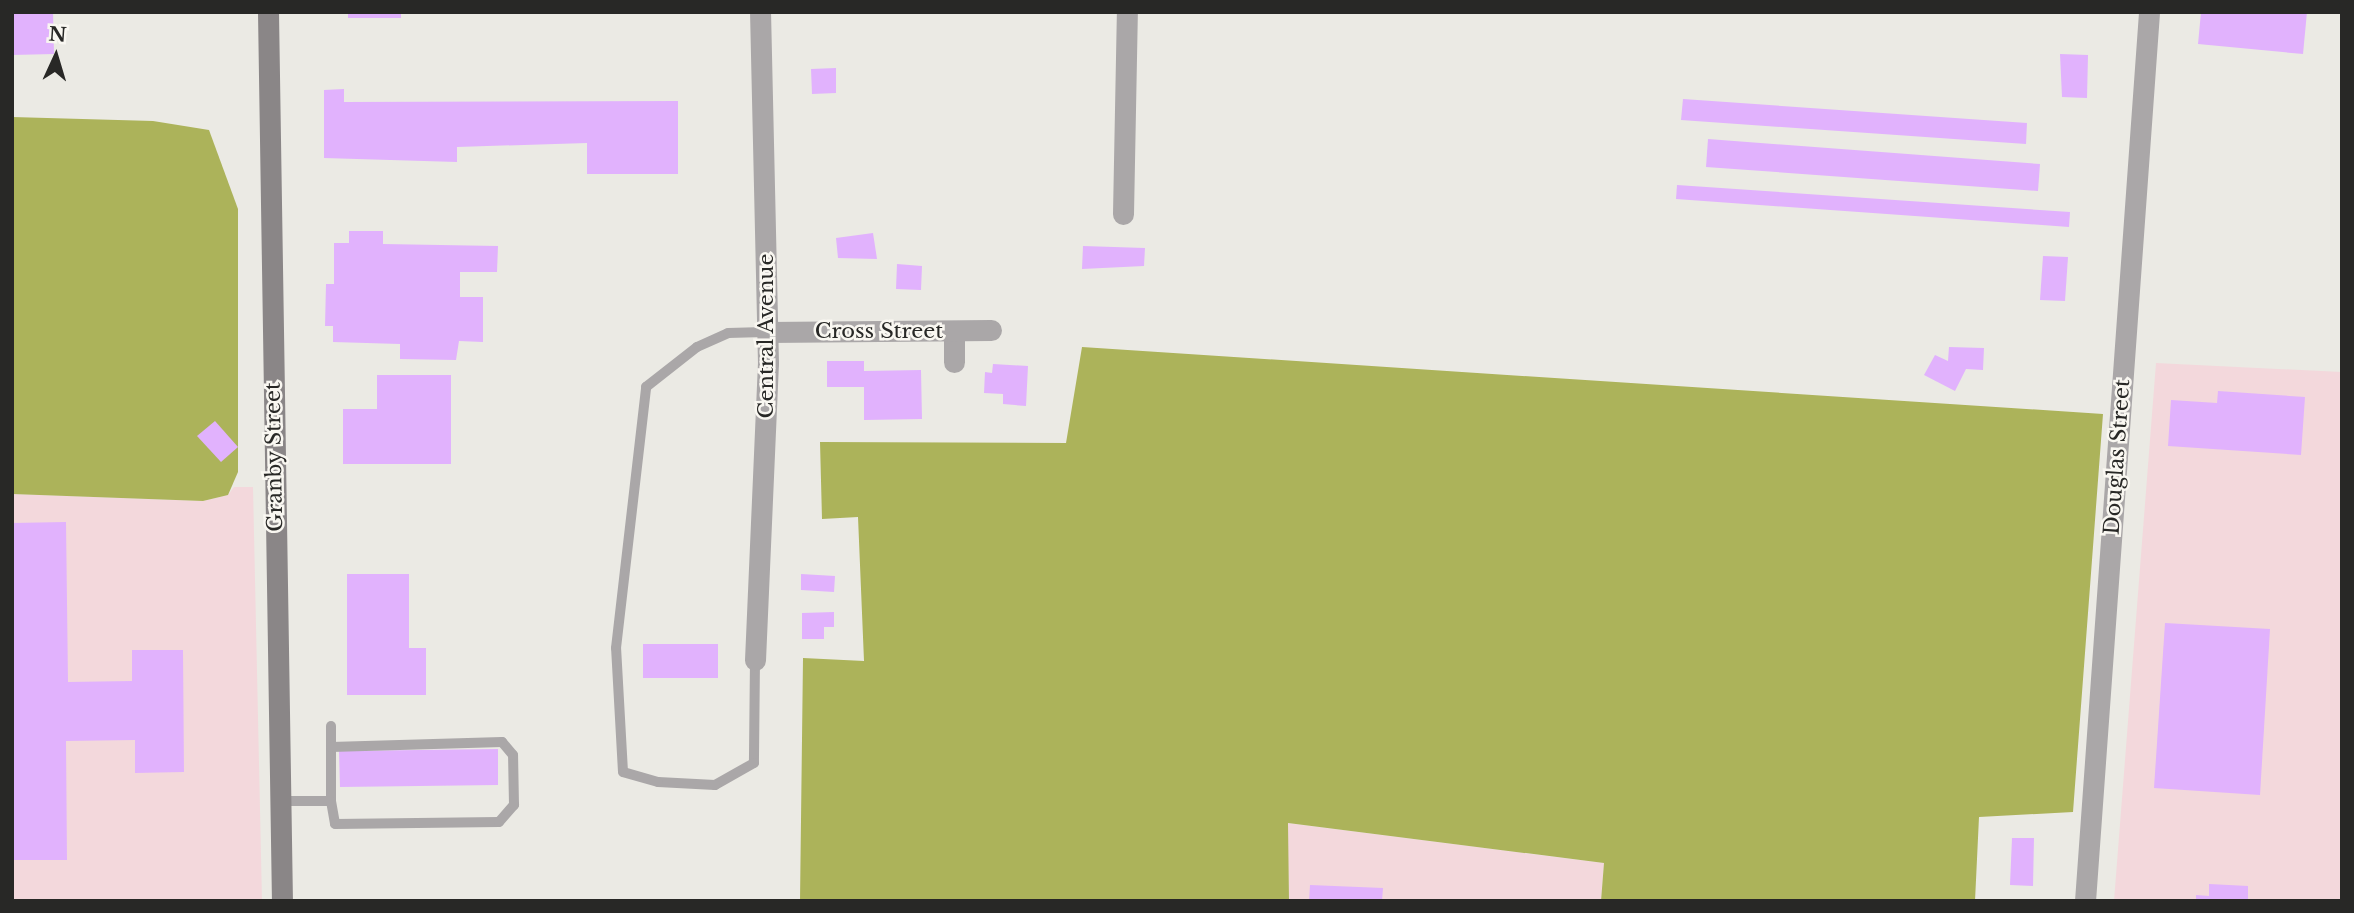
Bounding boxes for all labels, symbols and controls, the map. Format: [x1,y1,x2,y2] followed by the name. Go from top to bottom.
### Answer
[21,21,91,91] north arrow
[48,22,67,47] text: N
[753,253,779,419] street label: Central Avenue
[815,318,943,344] street label: Cross Street
[2099,378,2135,536] street label: Douglas Street
[260,382,288,532] street label: Granby Street

